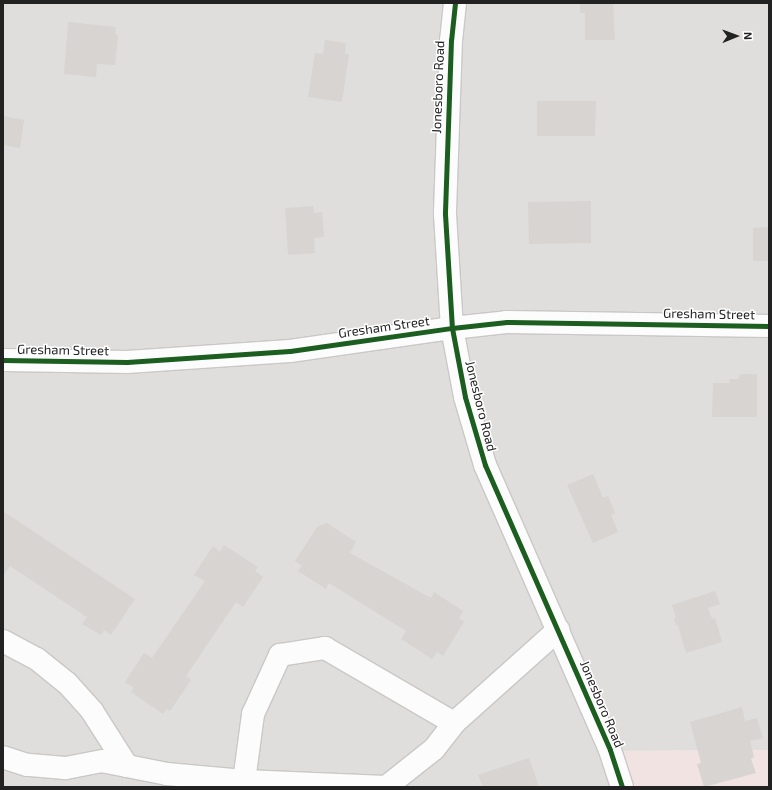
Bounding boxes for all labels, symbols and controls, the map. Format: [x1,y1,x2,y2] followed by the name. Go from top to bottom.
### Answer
[716,16,756,56] north arrow
[742,32,755,40] text: N
[429,40,447,134] street label: Jonesboro Road
[663,305,755,323] street label: Gresham Street
[337,313,431,341] street label: Gresham Street
[17,341,109,359] street label: Gresham Street
[462,359,500,453] street label: Jonesboro Road
[577,658,627,750] street label: Jonesboro Road

